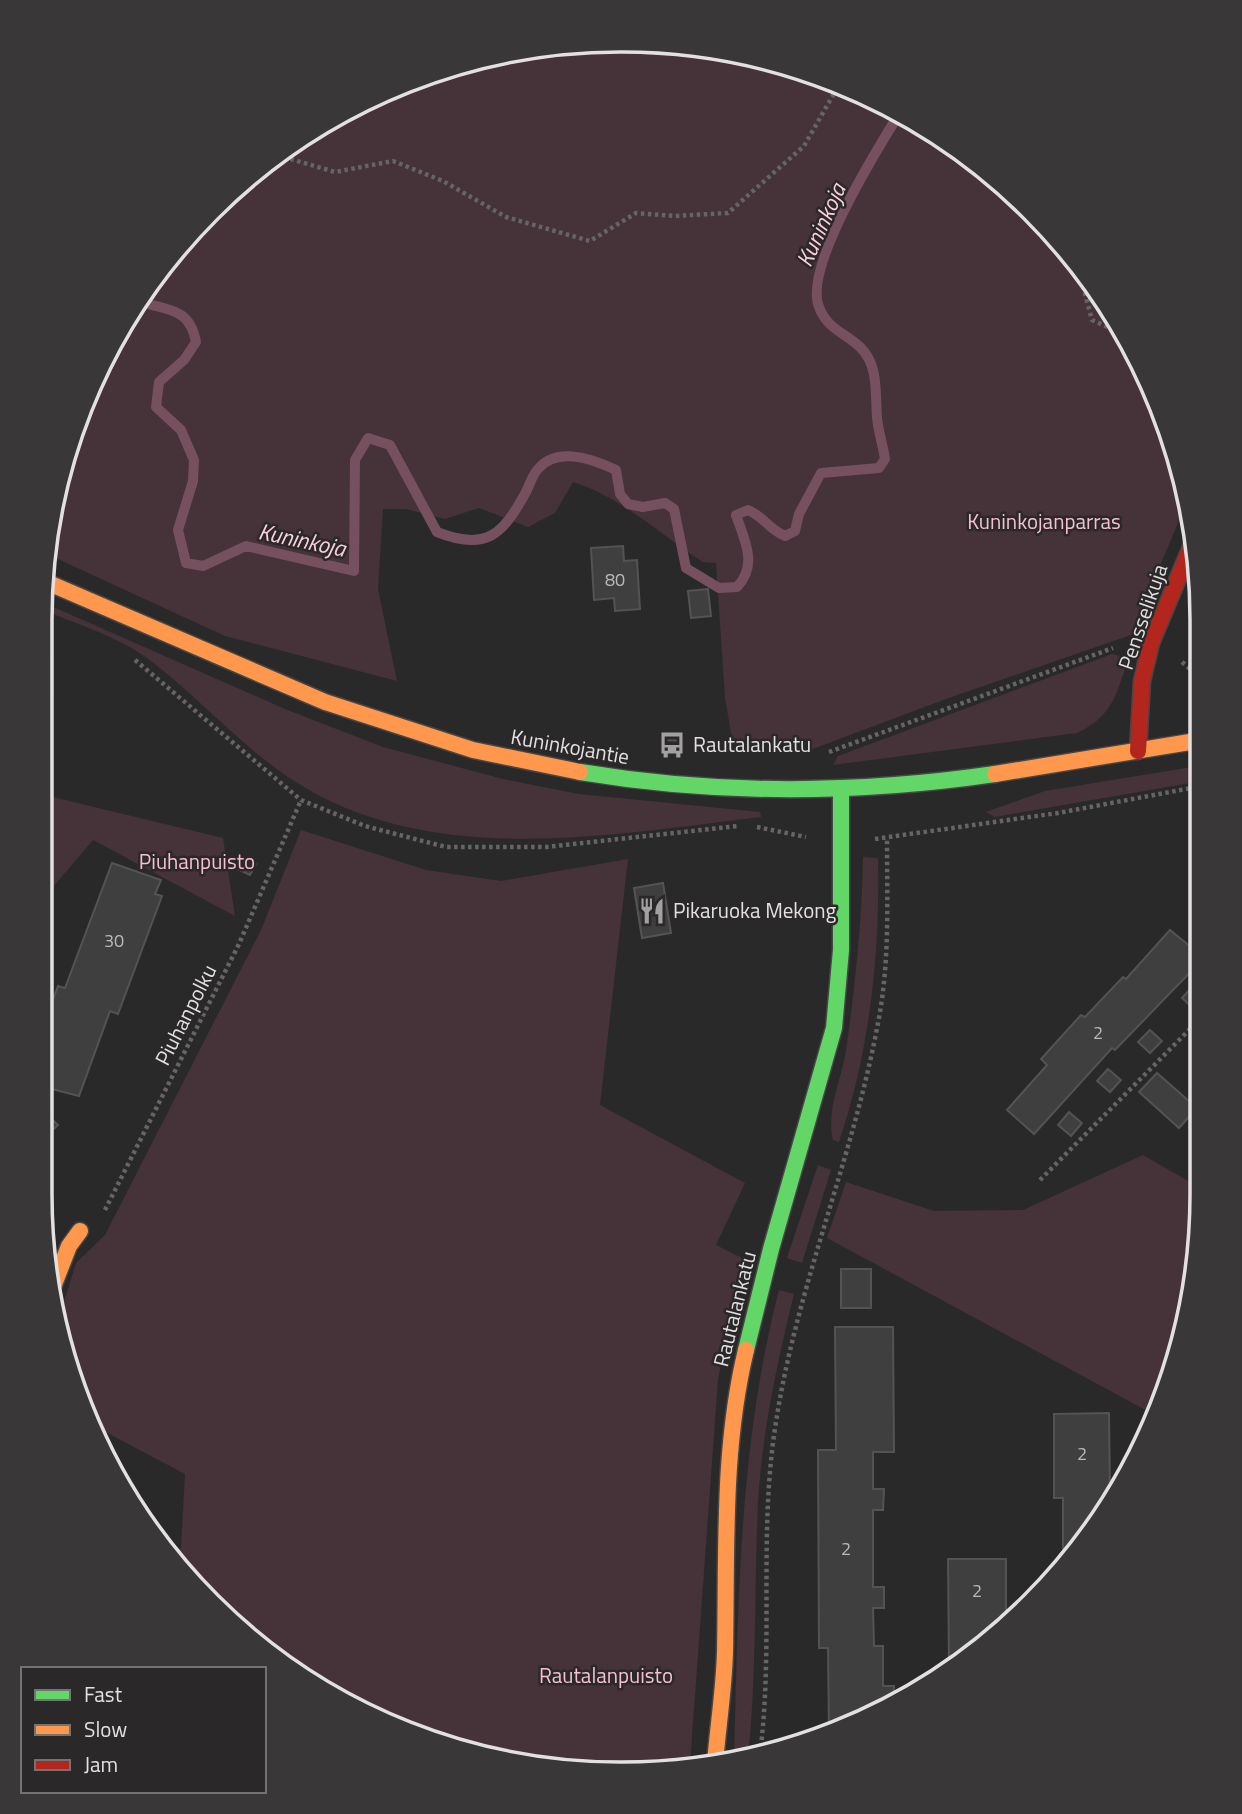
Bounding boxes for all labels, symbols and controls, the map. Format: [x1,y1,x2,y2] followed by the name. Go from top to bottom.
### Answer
[787,176,855,272] water label: Kuninkoja
[967,505,1121,537] park label: Kuninkojanparras
[255,513,350,566] water label: Kuninkoja
[1109,559,1175,674] street label: Pensselikuja
[605,566,625,593] house number: 80
[508,720,632,772] street label: Kuninkojantie
[693,728,811,760] place label: Rautalankatu
[657,730,687,760] bus stop icon: Rautalankatu
[139,845,255,877] park label: Piuhanpuisto
[673,894,837,926] place label: Pikaruoka Mekong
[637,896,667,926] restaurant icon: Pikaruoka Mekong
[104,927,124,954] house number: 30
[146,958,224,1071] street label: Piuhanpolku
[1093,1019,1103,1046] house number: 2
[704,1248,764,1370] street label: Rautalankatu
[1077,1440,1087,1467] house number: 2
[841,1535,851,1562] house number: 2
[972,1577,982,1604] house number: 2
[539,1659,673,1691] park label: Rautalanpuisto
[21,1667,266,1793] legend
[84,1678,123,1710] text: Fast
[84,1713,127,1745] text: Slow
[84,1748,118,1780] text: Jam

